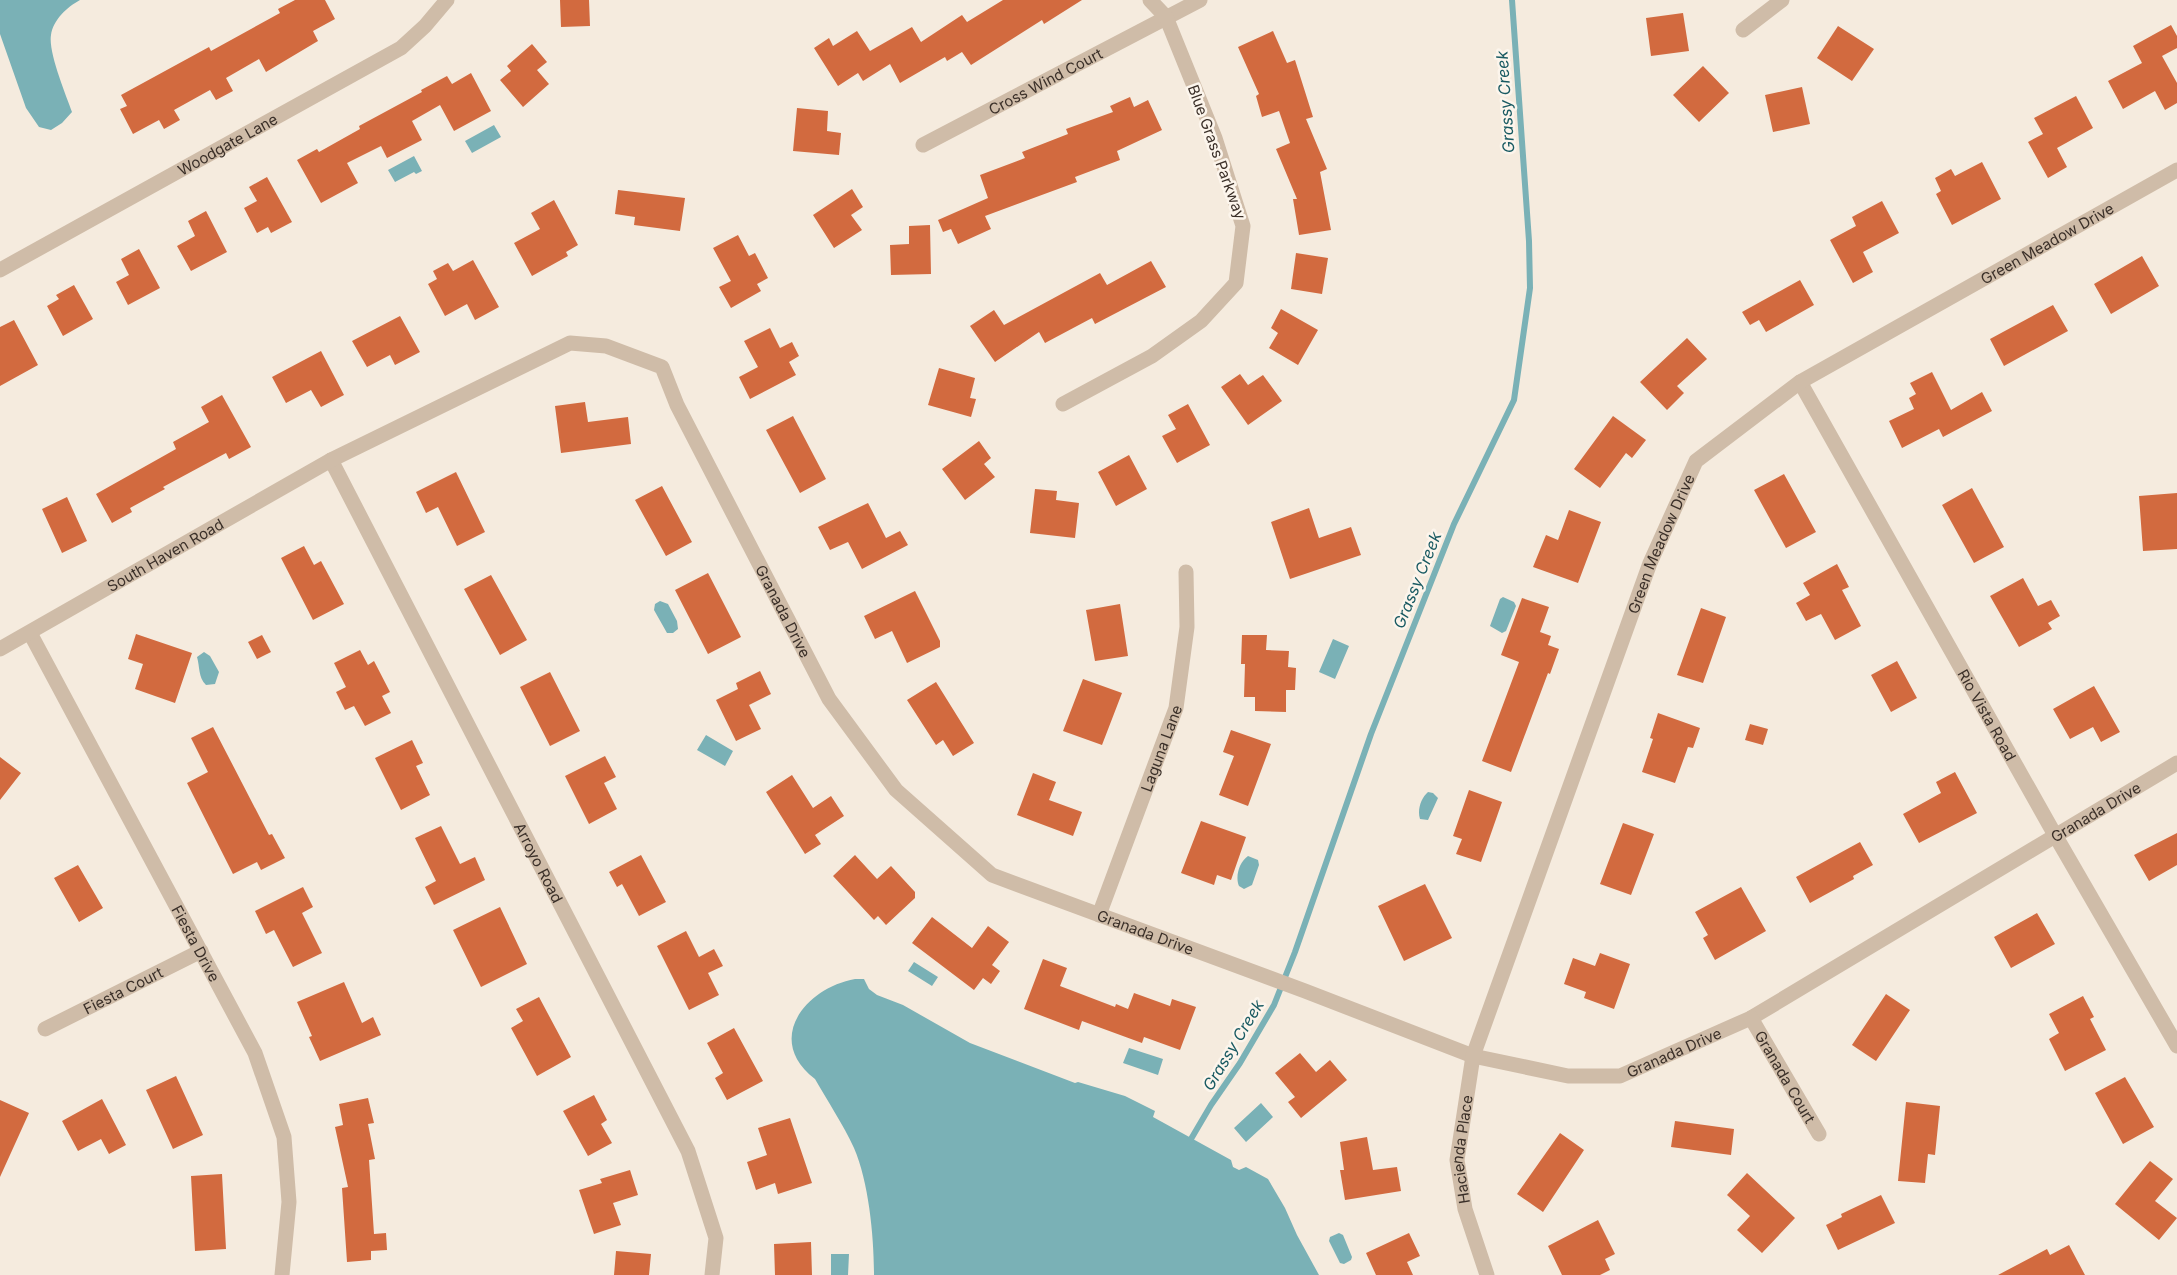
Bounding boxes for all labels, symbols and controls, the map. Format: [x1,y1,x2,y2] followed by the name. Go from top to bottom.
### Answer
[985,43,1105,119] street label: Cross Wind Court
[1491,50,1519,154] water label: Grassy Creek
[1184,82,1250,222] street label: Blue Grass Parkway
[174,109,281,179] street label: Woodgate Lane
[1977,198,2117,288] street label: Green Meadow Drive
[1623,471,1698,616] street label: Green Meadow Drive
[103,514,227,596] street label: South Haven Road
[1389,529,1446,631] water label: Grassy Creek
[752,562,815,661] street label: Granada Drive
[1954,666,2021,764] street label: Rio Vista Road
[1136,702,1186,794] street label: Laguna Lane
[2047,778,2144,846] street label: Granada Drive
[510,819,568,906] street label: Arroyo Road
[168,902,224,985] street label: Fiesta Drive
[1095,905,1197,958] street label: Granada Drive
[80,962,166,1018] street label: Fiesta Court
[1198,996,1268,1094] water label: Grassy Creek
[1623,1023,1724,1081] street label: Granada Drive
[1751,1027,1820,1126] street label: Granada Court
[1447,1093,1476,1205] street label: Hacienda Place

